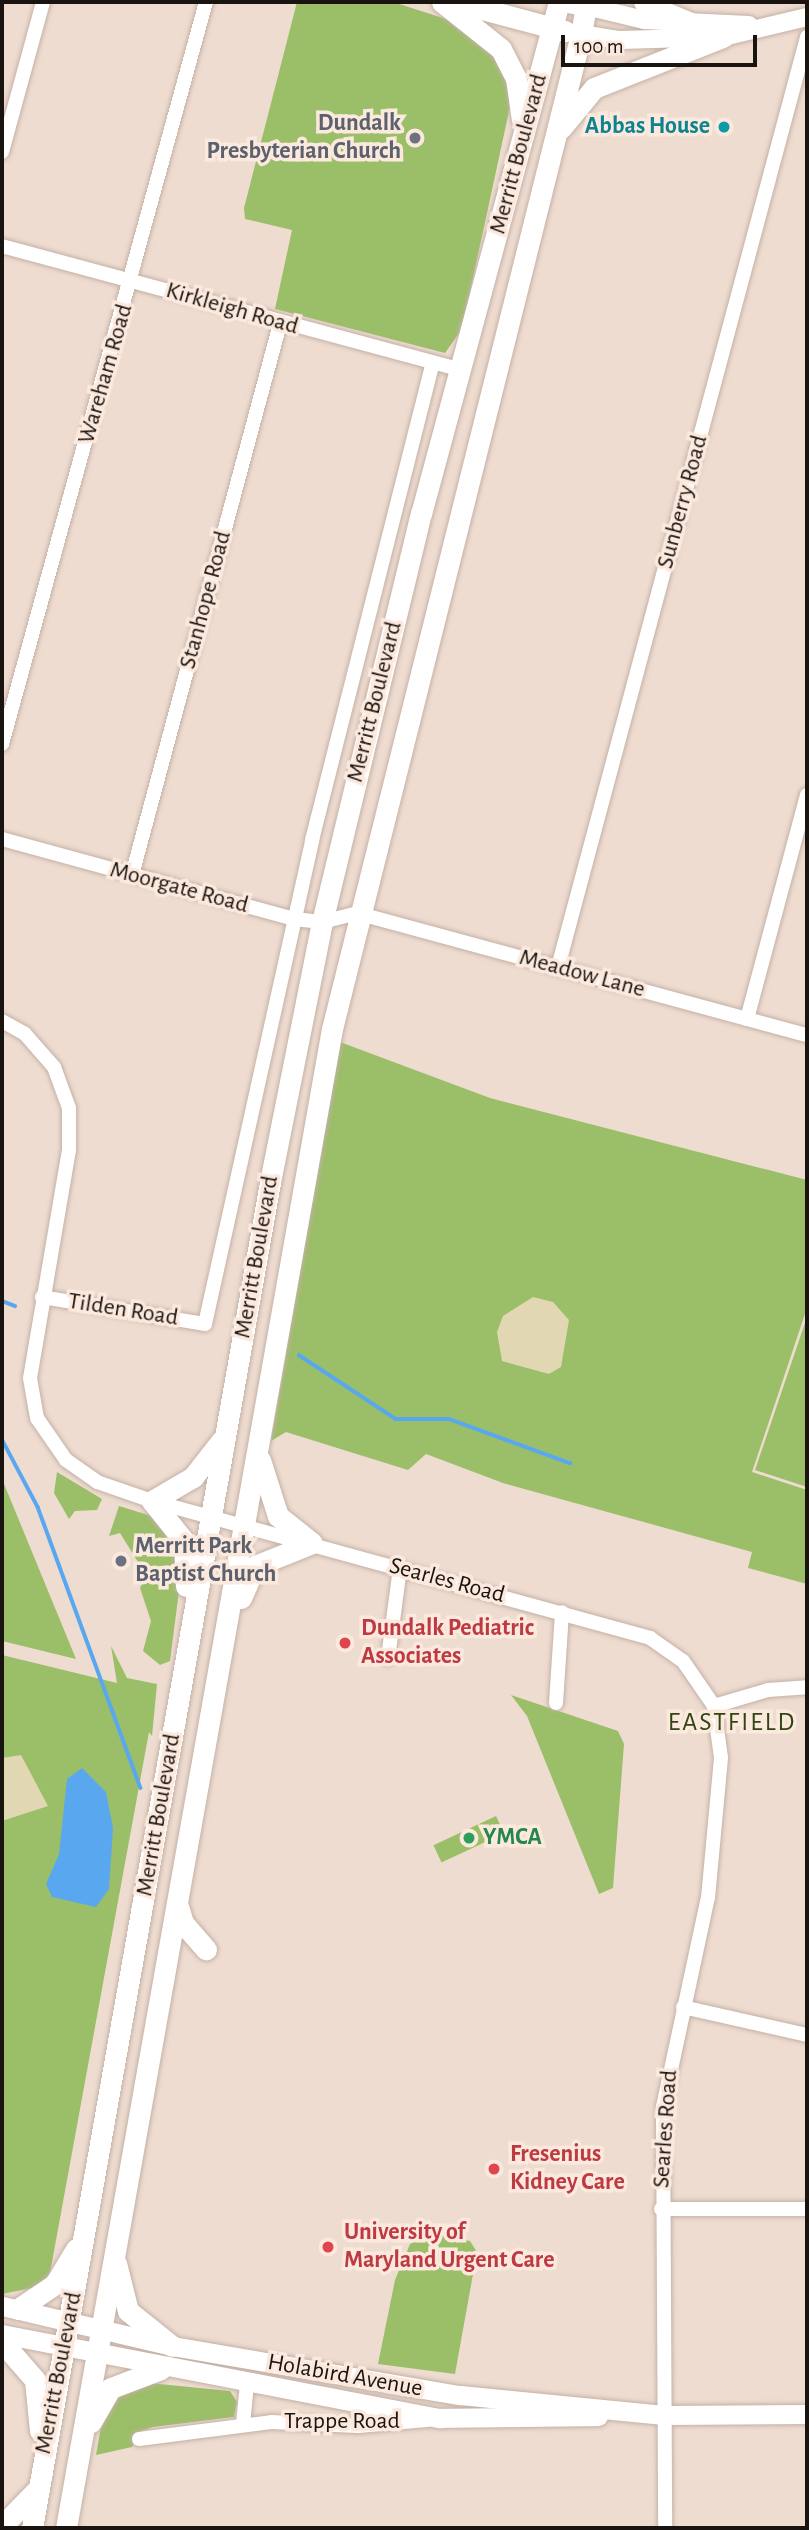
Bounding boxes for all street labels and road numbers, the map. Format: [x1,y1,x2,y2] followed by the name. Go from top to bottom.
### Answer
[484,71,554,237] street label: Merritt Boulevard
[163,276,301,342] street label: Kirkleigh Road
[72,301,140,447] street label: Wareham Road
[651,432,715,572] street label: Sunberry Road
[174,528,238,672] street label: Stanhope Road
[341,619,409,785] street label: Merritt Boulevard
[107,856,251,920] street label: Moorgate Road
[516,943,648,1005] street label: Meadow Lane
[229,1173,285,1341] street label: Merritt Boulevard
[66,1287,180,1333] street label: Tilden Road
[386,1552,508,1610] street label: Searles Road
[131,1731,187,1899] street label: Merritt Boulevard
[648,2069,684,2189] street label: Searles Road
[29,2289,89,2457] street label: Merritt Boulevard
[265,2348,425,2404] street label: Holabird Avenue
[284,2408,400,2436] street label: Trappe Road

